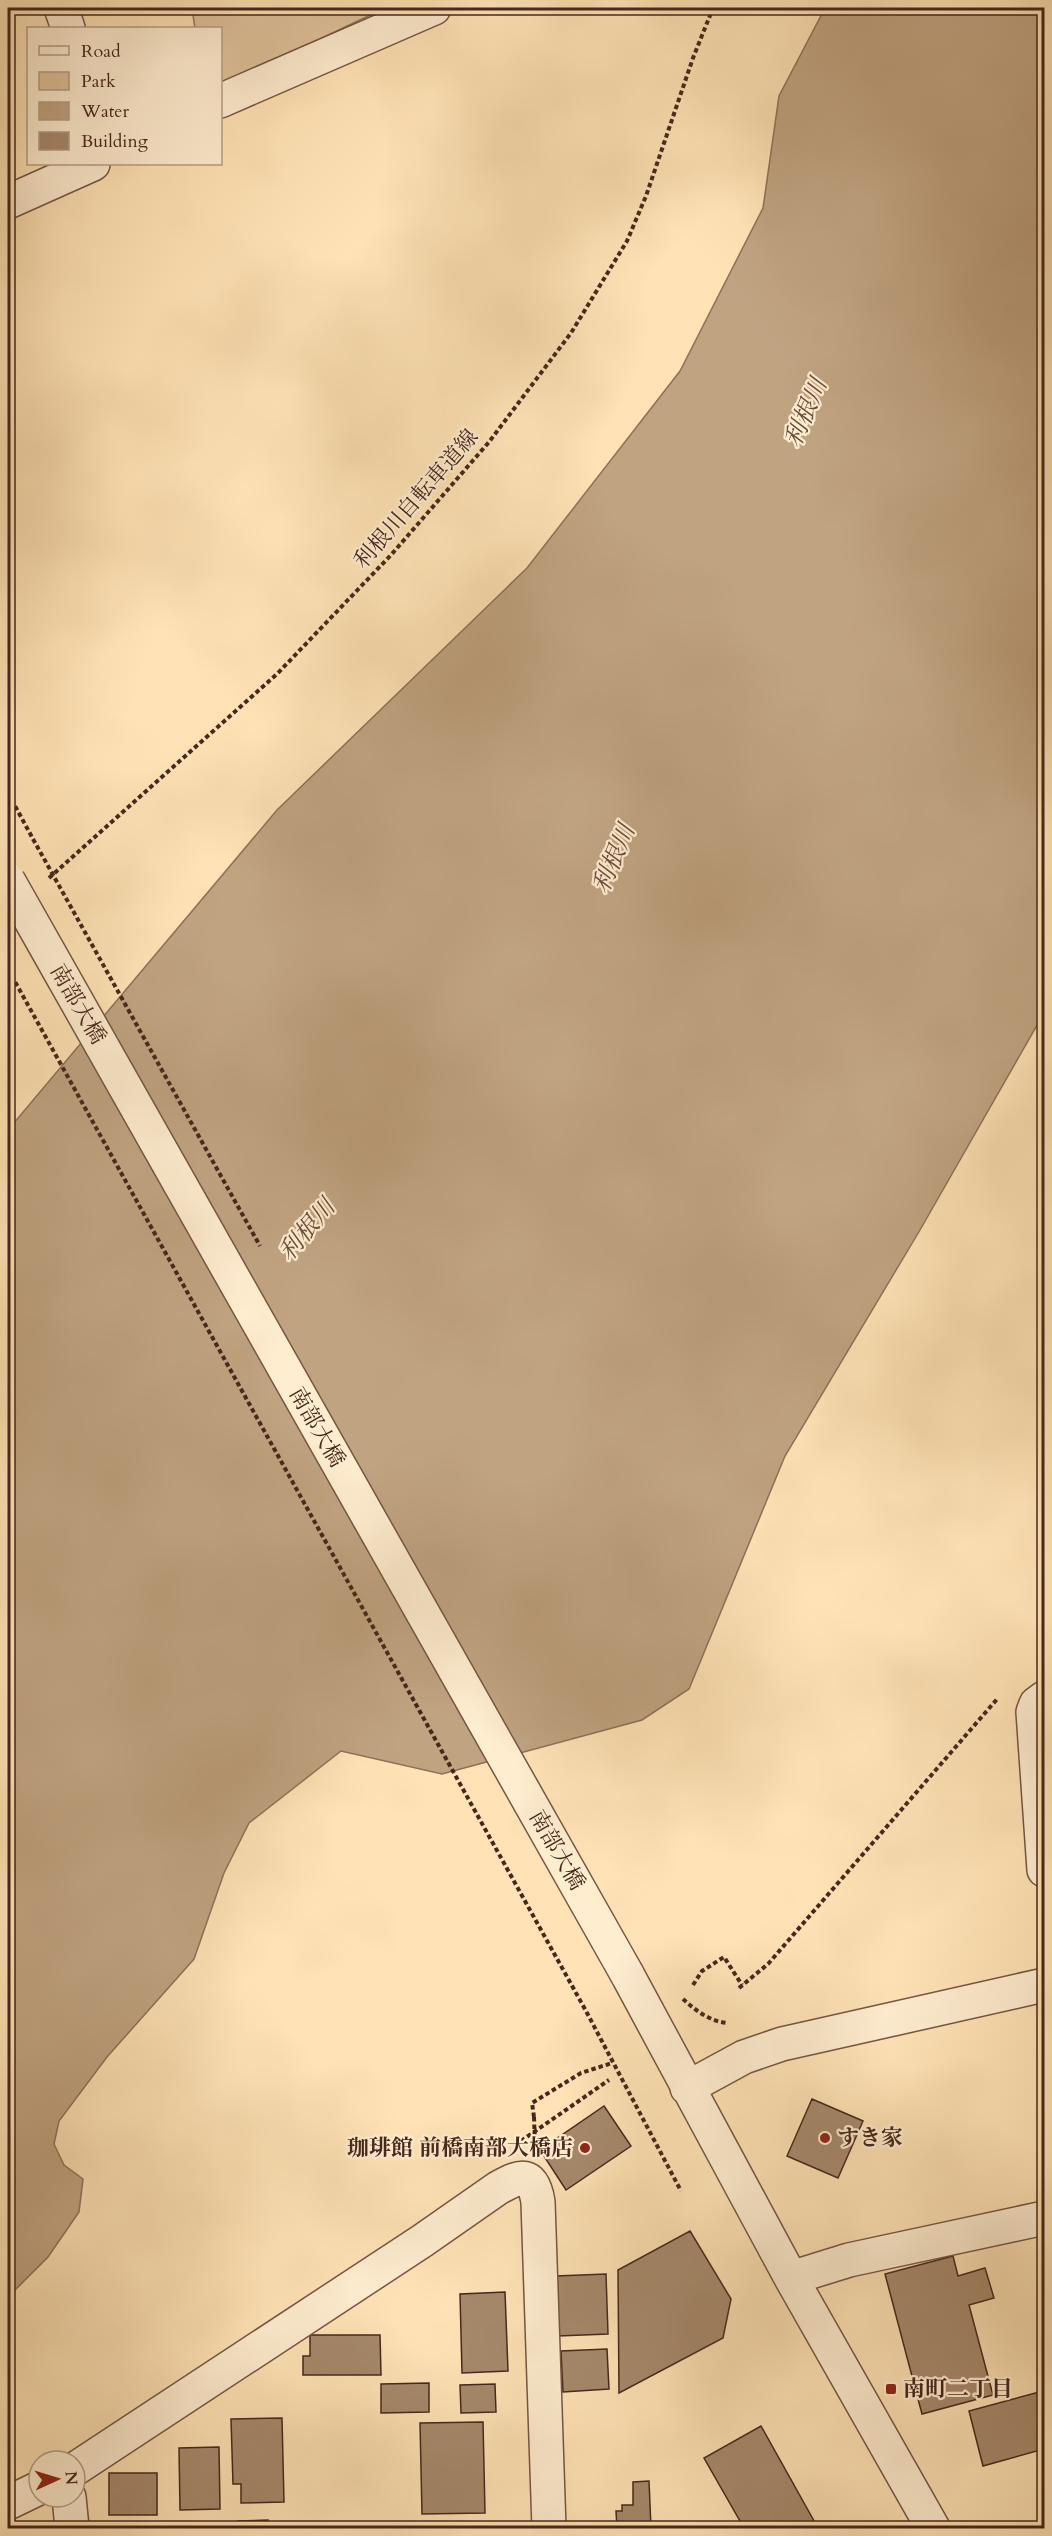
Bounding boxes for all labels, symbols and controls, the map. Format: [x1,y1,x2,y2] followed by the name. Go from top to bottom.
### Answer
[27,27,222,165] legend
[81,39,121,64] text: Road
[81,69,116,94] text: Park
[80,99,130,124] text: Water
[81,129,149,154] text: Building
[777,371,836,453] water label: 利根川
[347,423,485,575] street label: 利根川自転車道線
[585,817,644,899] water label: 利根川
[43,958,113,1050] street label: 南部大橋
[271,1190,345,1268] water label: 利根川
[282,1381,352,1473] street label: 南部大橋
[522,1804,592,1896] street label: 南部大橋
[837,2123,903,2153] place label: すき家
[818,2131,832,2145] marker: すき家
[347,2133,573,2163] place label: 珈琲館 前橋南部大橋店
[578,2141,592,2155] marker: 珈琲館 前橋南部大橋店
[903,2374,1013,2404] place label: 南町二丁目
[884,2382,898,2396] marker: 南町二丁目
[27,2449,87,2509] north arrow
[60,2470,82,2486] text: N

